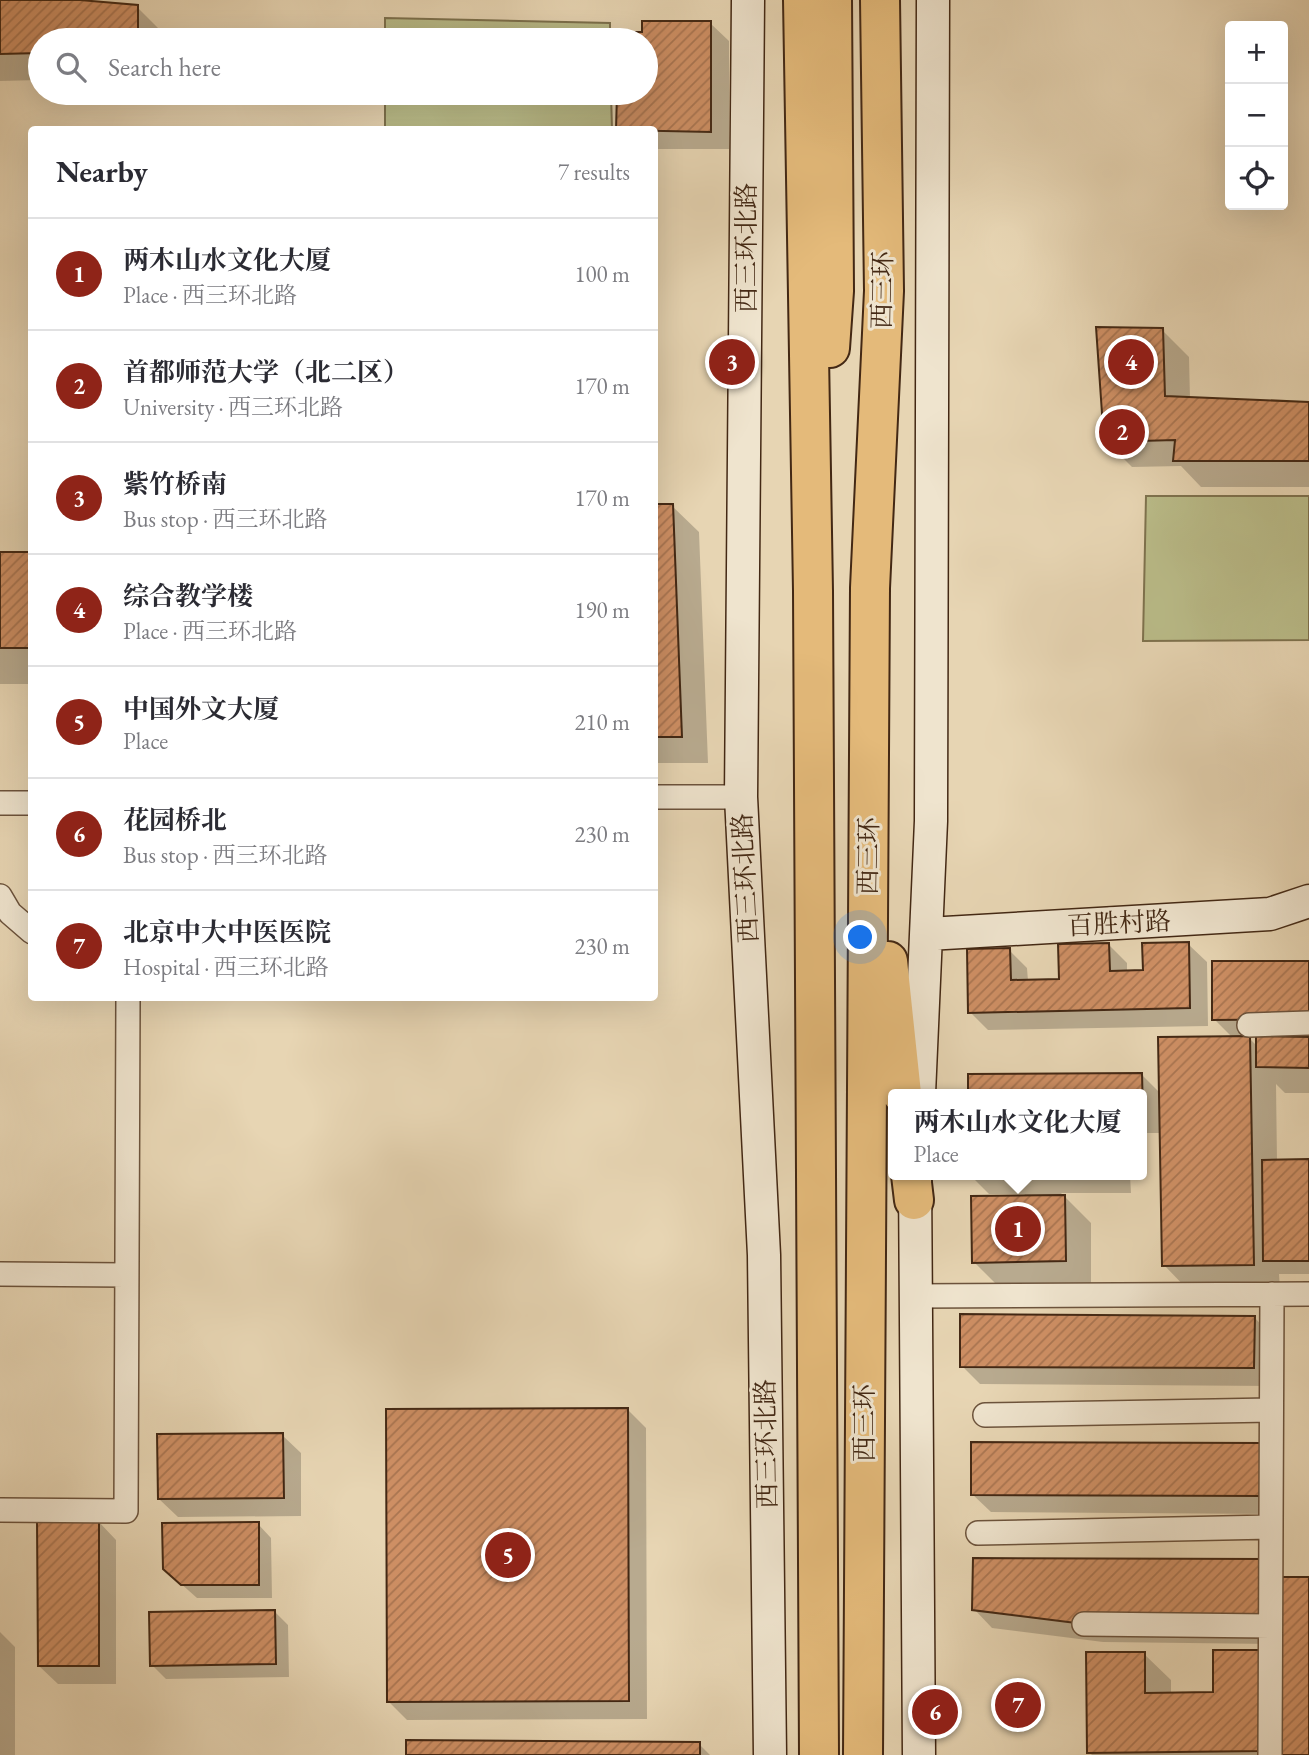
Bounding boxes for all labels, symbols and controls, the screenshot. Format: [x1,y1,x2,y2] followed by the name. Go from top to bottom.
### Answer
[1225,21,1288,210] map controls
[1225,21,1288,84] button: +
[28,28,658,105] search box
[52,48,90,86] icon: search
[108,50,221,84] text: Search here
[1225,84,1288,147] button: −
[1225,147,1288,210] button: locate
[56,152,148,191] text: Nearby
[558,157,630,187] text: 7 results
[729,183,763,313] street label: 西三环北路
[123,243,331,277] text: 两木山水文化大厦
[864,251,900,329] street label: 西三环
[73,259,85,289] text: 1
[574,259,630,289] text: 100 m
[123,280,297,310] text: Place · 西三环北路
[709,336,755,388] pin: 3
[1108,336,1154,388] pin: 4
[123,355,409,389] text: 首都师范大学（北二区）
[73,371,85,401] text: 2
[574,371,630,401] text: 170 m
[123,392,343,422] text: University · 西三环北路
[1099,406,1145,458] pin: 2
[123,467,227,501] text: 紫竹桥南
[73,483,85,513] text: 3
[574,483,630,513] text: 170 m
[123,504,327,534] text: Bus stop · 西三环北路
[123,579,253,613] text: 综合教学楼
[73,595,85,625] text: 4
[574,595,630,625] text: 190 m
[123,616,297,646] text: Place · 西三环北路
[123,692,279,726] text: 中国外文大厦
[73,707,85,737] text: 5
[574,707,630,737] text: 210 m
[123,726,168,756] text: Place
[123,803,227,837] text: 花园桥北
[725,812,765,944] street label: 西三环北路
[850,817,886,895] street label: 西三环
[73,819,85,849] text: 6
[574,819,630,849] text: 230 m
[123,840,327,870] text: Bus stop · 西三环北路
[1066,903,1172,943] street label: 百胜村路
[123,915,331,949] text: 北京中大中医医院
[843,920,877,954] your location
[73,931,85,961] text: 7
[574,931,630,961] text: 230 m
[123,952,329,982] text: Hospital · 西三环北路
[888,1089,1147,1180] popup
[913,1105,1122,1139] text: 两木山水文化大厦
[913,1139,959,1169] text: Place
[995,1203,1041,1255] pin: 1
[748,1379,784,1509] street label: 西三环北路
[847,1384,881,1462] street label: 西三环
[485,1529,531,1581] pin: 5
[995,1679,1041,1731] pin: 7
[912,1686,958,1738] pin: 6

